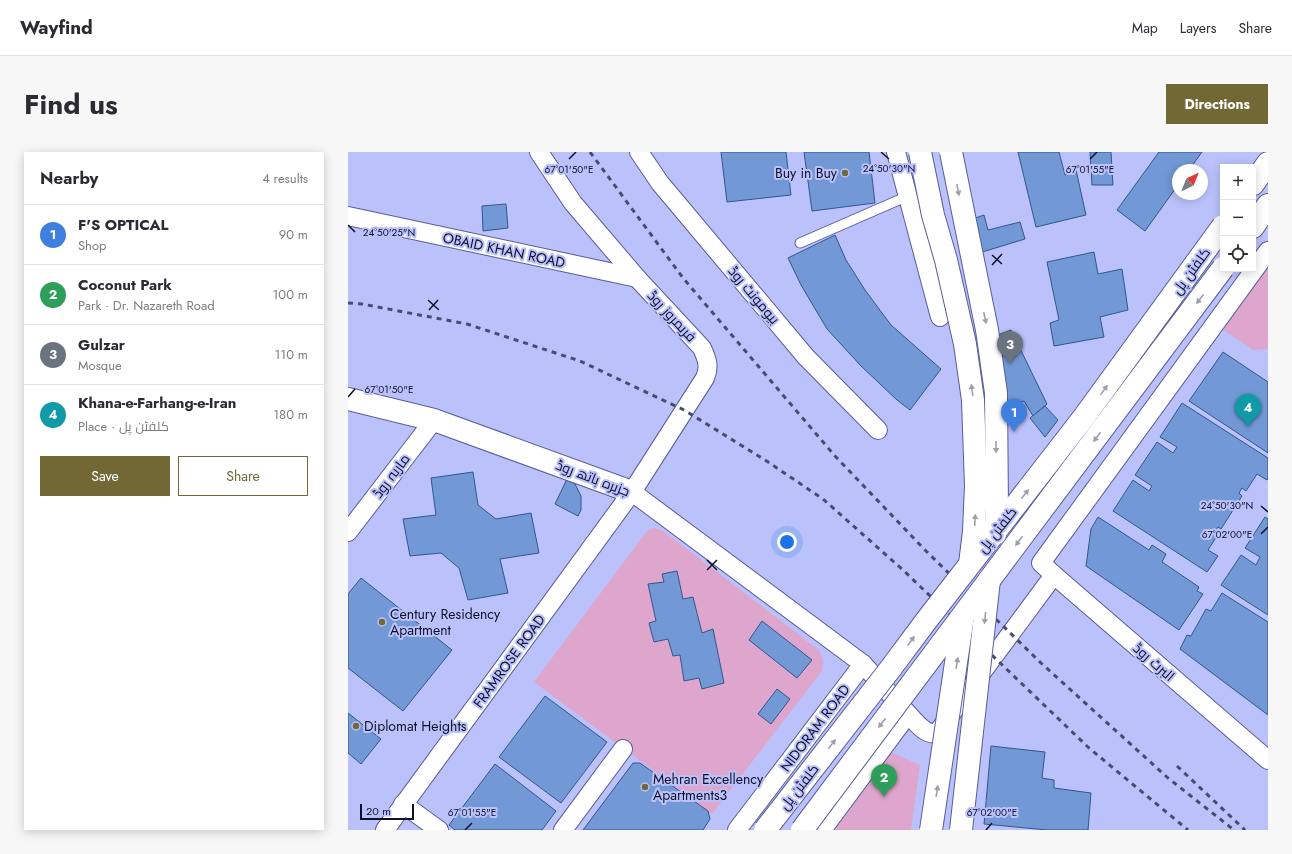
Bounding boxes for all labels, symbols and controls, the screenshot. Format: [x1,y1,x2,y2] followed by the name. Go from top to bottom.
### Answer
[20,14,93,41] text: Wayfind
[1132,18,1158,38] text: Map
[1180,18,1216,38] text: Layers
[1238,18,1272,38] text: Share
[24,84,118,125] text: Find us
[1166,84,1268,124] button: Directions
[863,161,915,176] text: 24°50'30"N
[545,162,593,177] text: 67°01'50"E
[1066,162,1114,177] text: 67°01'55"E
[775,163,838,183] place label: Buy in Buy
[1172,164,1208,200] north arrow
[1220,164,1256,272] map controls
[1220,164,1256,200] button: +
[40,166,98,190] text: Nearby
[840,168,850,178] marker: Buy in Buy
[262,169,308,188] text: 4 results
[956,184,962,196] one-way arrow
[1220,200,1256,236] button: −
[78,214,168,236] text: F'S OPTICAL
[50,225,56,244] text: 1
[279,225,308,244] text: 90 m
[363,225,415,240] text: 24°50'25"N
[441,227,567,273] street label: OBAID KHAN ROAD
[78,236,106,255] text: Shop
[1220,236,1256,272] button: locate
[1167,243,1215,299] street label: کلفٹن پل
[724,262,784,328] street label: بیومونٹ روڈ
[78,274,172,296] text: Coconut Park
[49,285,57,304] text: 2
[273,285,308,304] text: 100 m
[643,286,701,346] street label: فریمروز روڈ
[1195,293,1204,304] one-way arrow
[78,296,215,315] text: Park · Dr. Nazareth Road
[982,311,988,324] one-way arrow
[997,331,1023,364] pin: 3
[78,334,125,356] text: Gulzar
[49,345,57,364] text: 3
[274,345,308,364] text: 110 m
[78,356,122,375] text: Mosque
[365,382,413,397] text: 67°01'50"E
[969,384,975,396] one-way arrow
[1099,385,1108,396] one-way arrow
[78,392,237,414] text: Khana-e-Farhang-e-Iran
[1235,394,1261,427] pin: 4
[1001,399,1027,432] pin: 1
[48,405,58,424] text: 4
[273,405,308,424] text: 180 m
[78,417,169,436] text: Place · کلفٹن پل
[1092,431,1101,442] one-way arrow
[993,441,1000,453] one-way arrow
[368,450,414,502] street label: ماریہ روڈ
[553,455,633,501] street label: جزیرہ باتھ روڈ
[40,456,170,496] button: Save
[178,456,308,496] button: Share
[1020,488,1029,499] one-way arrow
[1201,498,1253,513] text: 24°50'30"N
[973,503,1021,557] street label: کلفٹن پل
[971,514,978,526] one-way arrow
[1202,527,1252,542] text: 67°02'00"E
[777,532,797,552] your location
[1015,535,1023,546] one-way arrow
[390,604,501,640] place label: Century Residency Apartment
[468,610,550,712] street label: FRAMROSE ROAD
[982,612,988,624] one-way arrow
[377,617,387,627] marker: Century Residency Apartment
[907,636,915,646] one-way arrow
[1129,638,1179,686] street label: البرٹ روڈ
[954,657,960,669] one-way arrow
[775,680,855,776] street label: NIDORAM ROAD
[364,716,467,736] place label: Diplomat Heights
[878,718,886,729] one-way arrow
[351,721,361,731] marker: Diplomat Heights
[828,739,836,750] one-way arrow
[775,760,823,814] street label: کلفٹن پل
[871,764,897,797] pin: 2
[653,769,764,805] place label: Mehran Excellency Apartments3
[640,782,650,792] marker: Mehran Excellency Apartments3
[934,785,940,798] one-way arrow
[360,802,414,821] scale bar
[366,803,391,819] text: 20 m
[448,805,496,820] text: 67°01'55"E
[967,805,1017,820] text: 67°02'00"E

